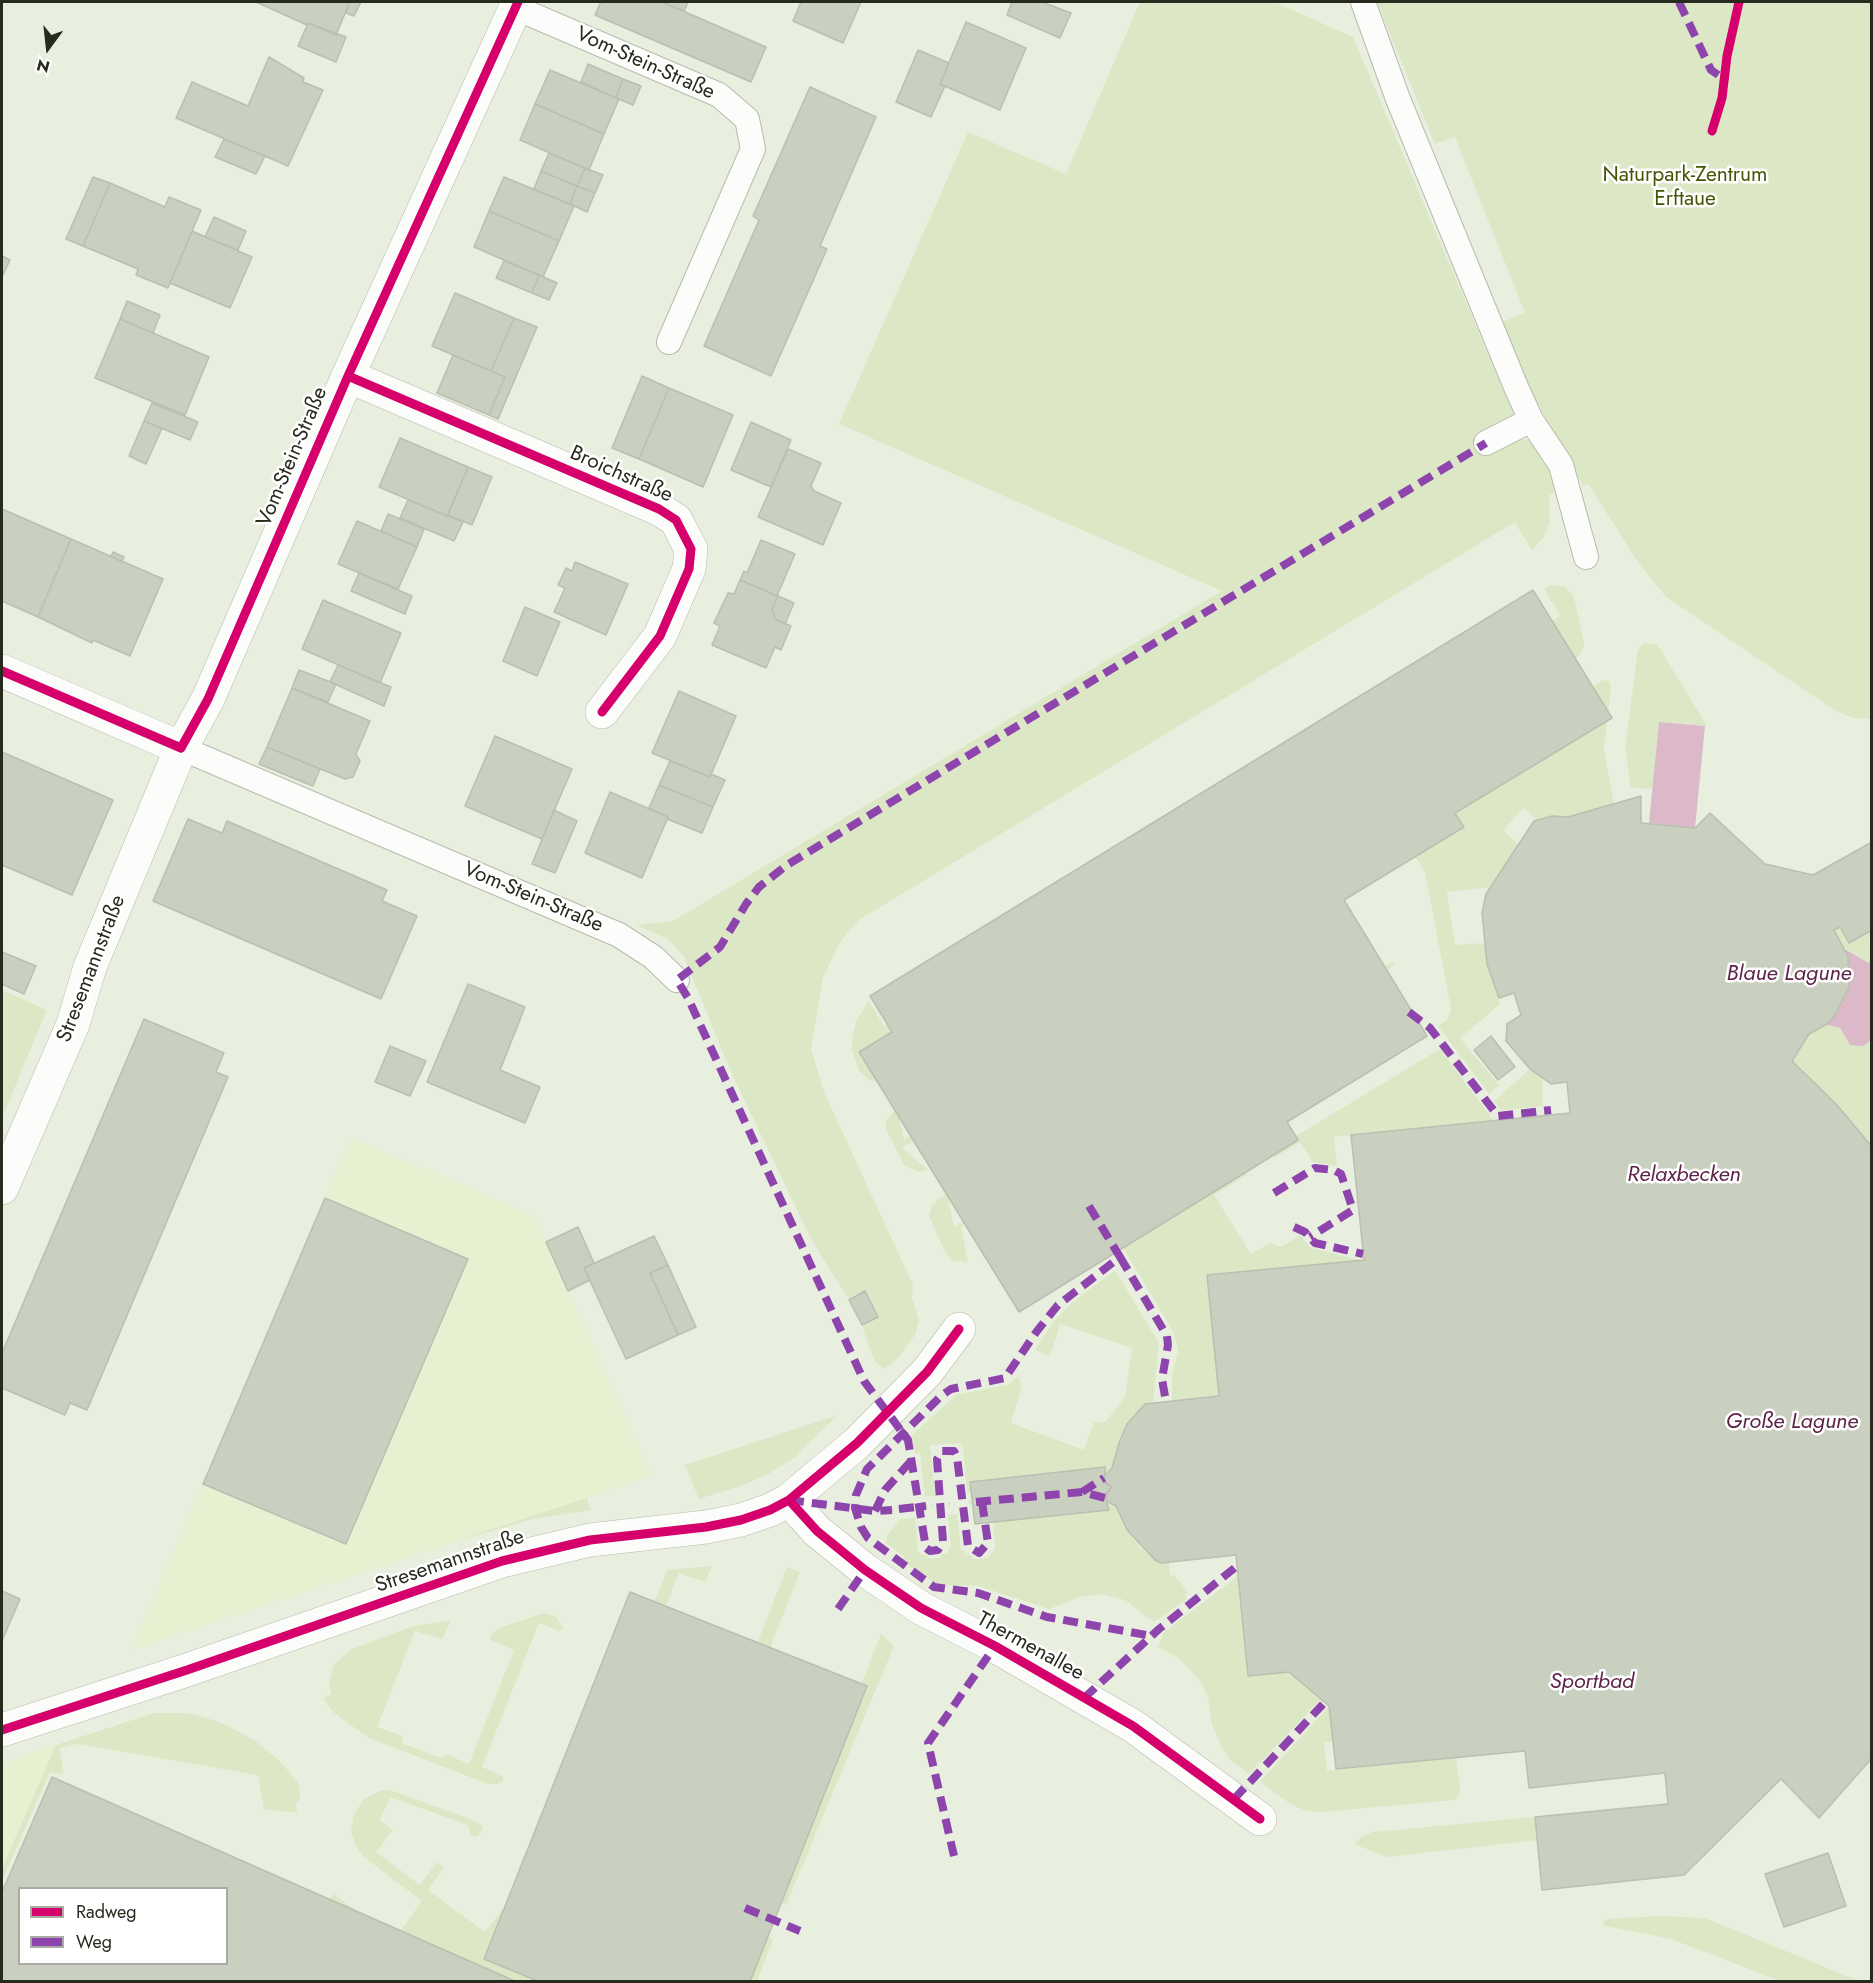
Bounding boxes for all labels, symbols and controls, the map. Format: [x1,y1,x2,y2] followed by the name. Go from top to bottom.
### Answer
[18,18,78,78] north arrow
[572,22,718,106] street label: Vom-Stein-Straße
[34,53,52,79] text: N
[1603,163,1767,213] park label: Naturpark-Zentrum Erftaue
[252,383,334,531] street label: Vom-Stein-Straße
[566,441,676,509] street label: Broichstraße
[459,857,607,939] street label: Vom-Stein-Straße
[52,892,132,1046] street label: Stresemannstraße
[1726,962,1852,988] water label: Blaue Lagune
[1627,1163,1741,1189] water label: Relaxbecken
[1726,1410,1858,1436] water label: Große Lagune
[372,1525,528,1599] street label: Stresemannstraße
[972,1607,1088,1687] street label: Thermenallee
[1550,1670,1634,1696] water label: Sportbad
[18,1887,228,1965] legend
[76,1899,137,1925] text: Radweg
[76,1929,112,1955] text: Weg

